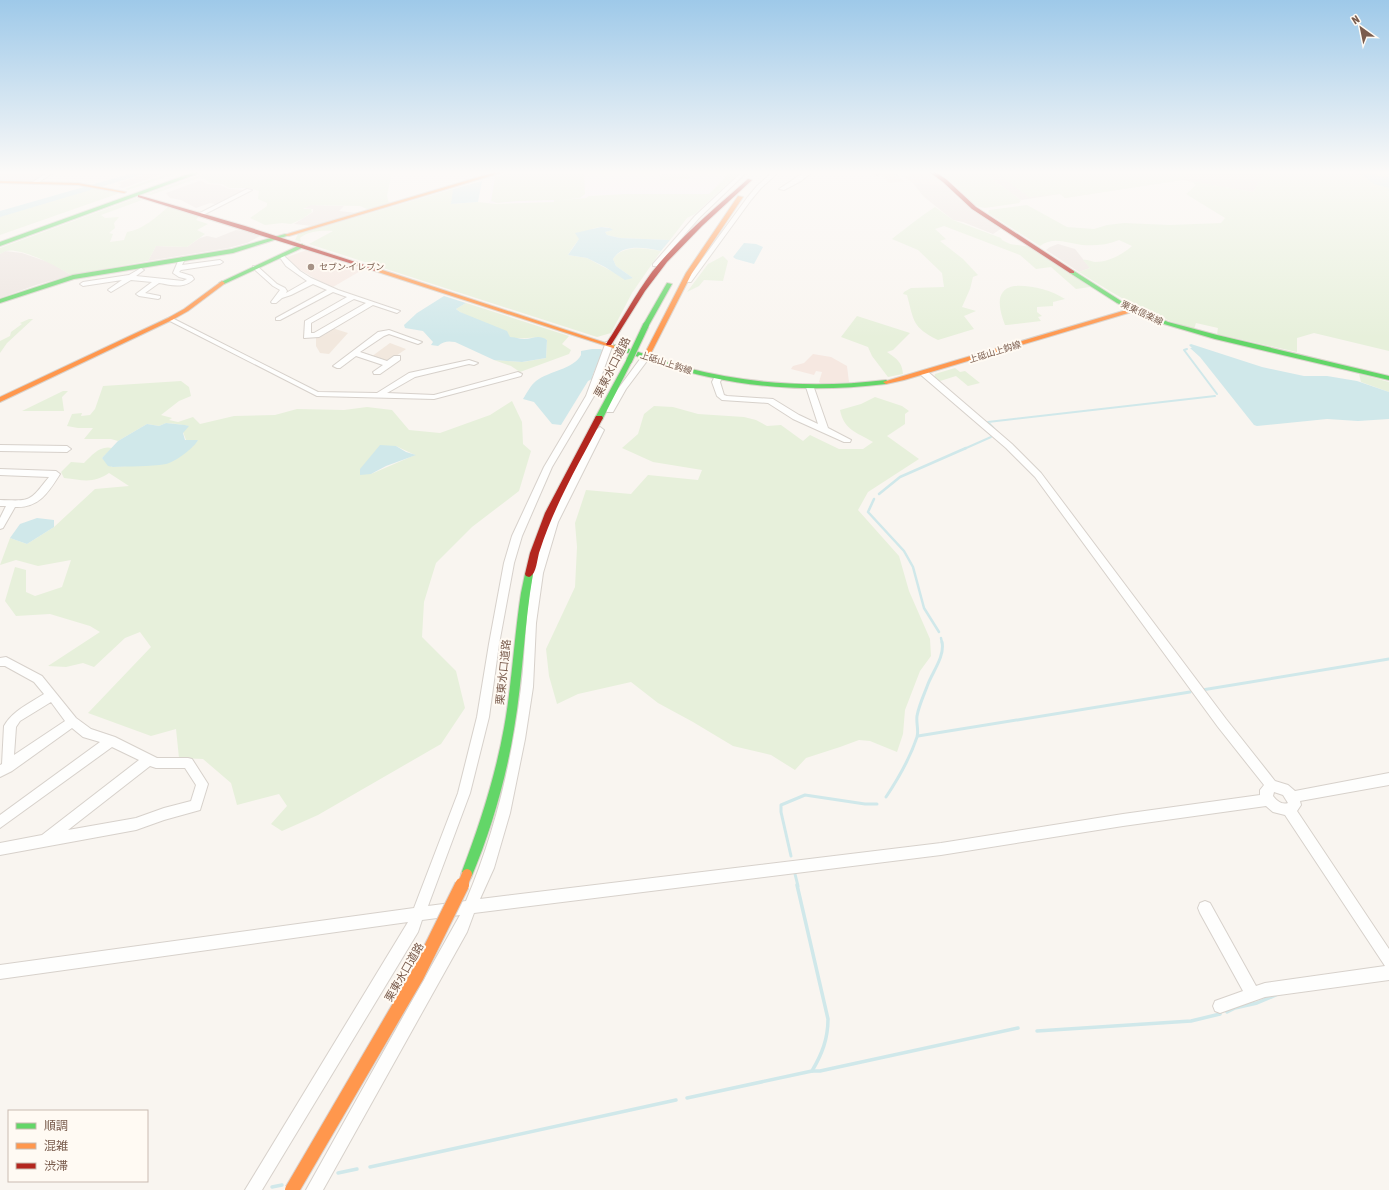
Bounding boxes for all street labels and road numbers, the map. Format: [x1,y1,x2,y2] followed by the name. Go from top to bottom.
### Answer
[1119,299,1165,327] street label: 栗東信楽線
[592,335,632,399] street label: 栗東水口道路
[967,338,1023,365] street label: 上砥山上鈎線
[639,349,694,376] street label: 上砥山上鈎線
[494,639,512,705] street label: 栗東水口道路
[382,940,426,1004] street label: 栗東水口道路

